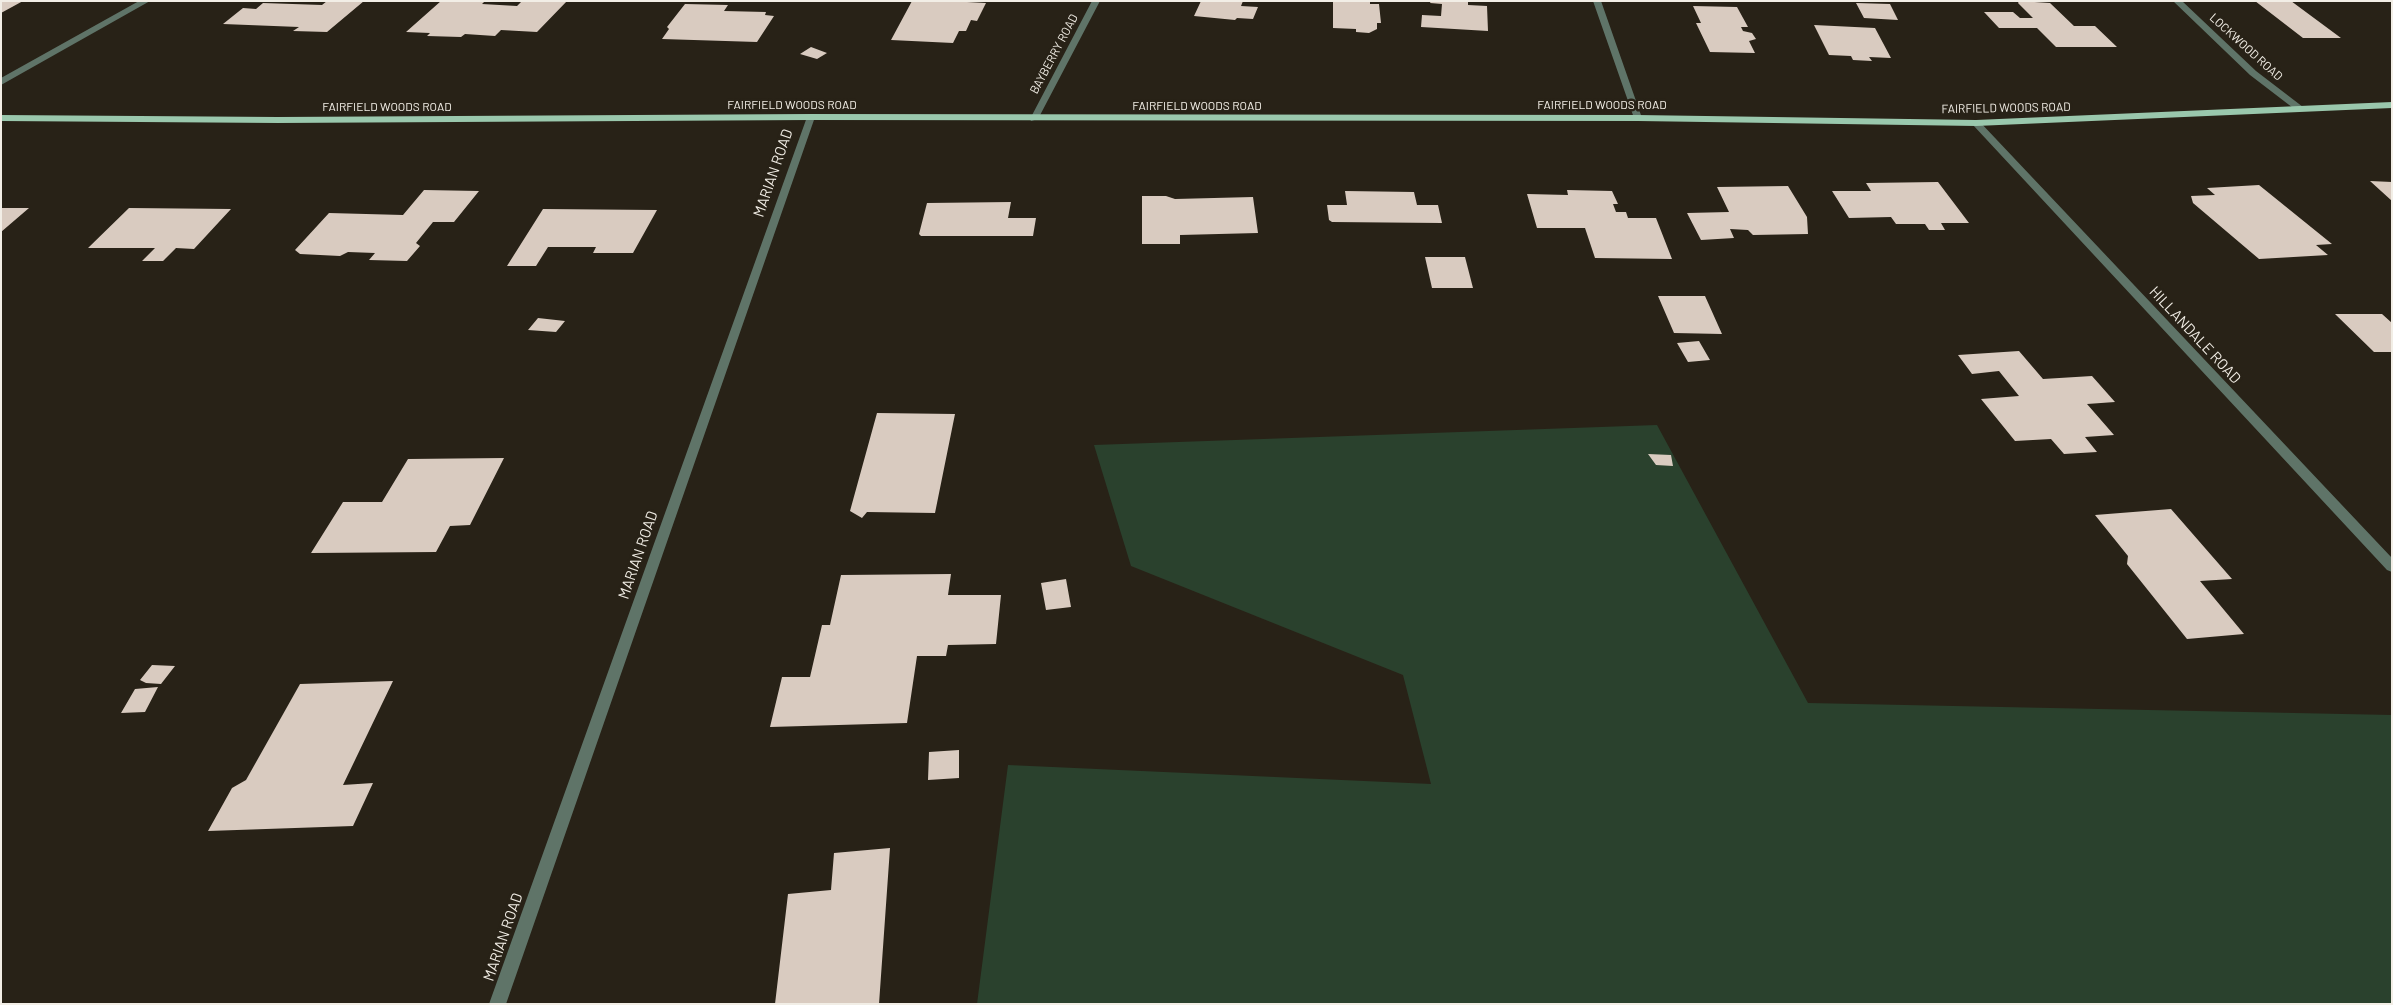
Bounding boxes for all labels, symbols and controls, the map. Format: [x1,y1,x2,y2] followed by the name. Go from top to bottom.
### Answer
[2206,10,2286,84] street label: LOCKWOOD ROAD
[1027,12,1081,96] street label: BAYBERRY ROAD
[727,98,857,112] street label: FAIRFIELD WOODS ROAD
[1537,98,1667,112] street label: FAIRFIELD WOODS ROAD
[1132,99,1262,113] street label: FAIRFIELD WOODS ROAD
[322,100,452,114] street label: FAIRFIELD WOODS ROAD
[1941,100,2071,116] street label: FAIRFIELD WOODS ROAD
[750,127,796,219] street label: MARIAN ROAD
[2145,283,2245,387] street label: HILLANDALE ROAD
[615,509,661,601] street label: MARIAN ROAD
[480,891,526,983] street label: MARIAN ROAD

